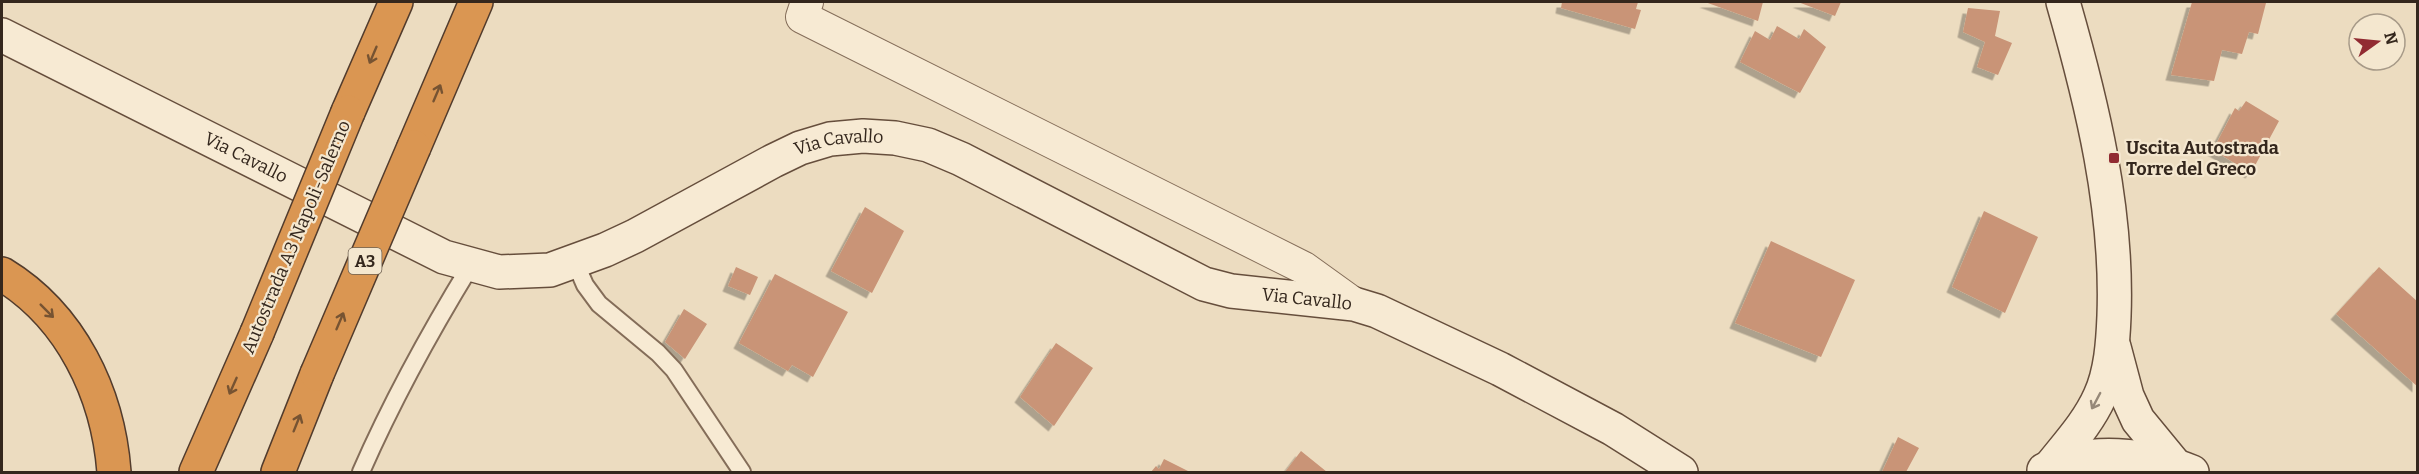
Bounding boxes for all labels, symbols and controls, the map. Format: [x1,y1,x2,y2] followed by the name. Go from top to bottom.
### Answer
[2347,12,2407,72] north arrow
[2380,30,2402,47] text: N
[367,46,378,64] one-way arrow
[432,85,443,103] one-way arrow
[237,117,355,357] street label: Autostrada A3 Napoli-Salerno
[791,125,884,160] street label: Via Cavallo
[201,127,291,188] street label: Via Cavallo
[2126,137,2279,180] place label: Uscita Autostrada Torre del Greco
[2107,151,2121,165] marker: Uscita Autostrada Torre del Greco
[348,248,382,274] road number: A3
[1261,283,1353,315] street label: Via Cavallo
[39,303,54,318] one-way arrow
[334,312,346,330] one-way arrow
[227,377,238,395] one-way arrow
[2090,392,2102,410] one-way arrow
[292,415,303,433] one-way arrow

